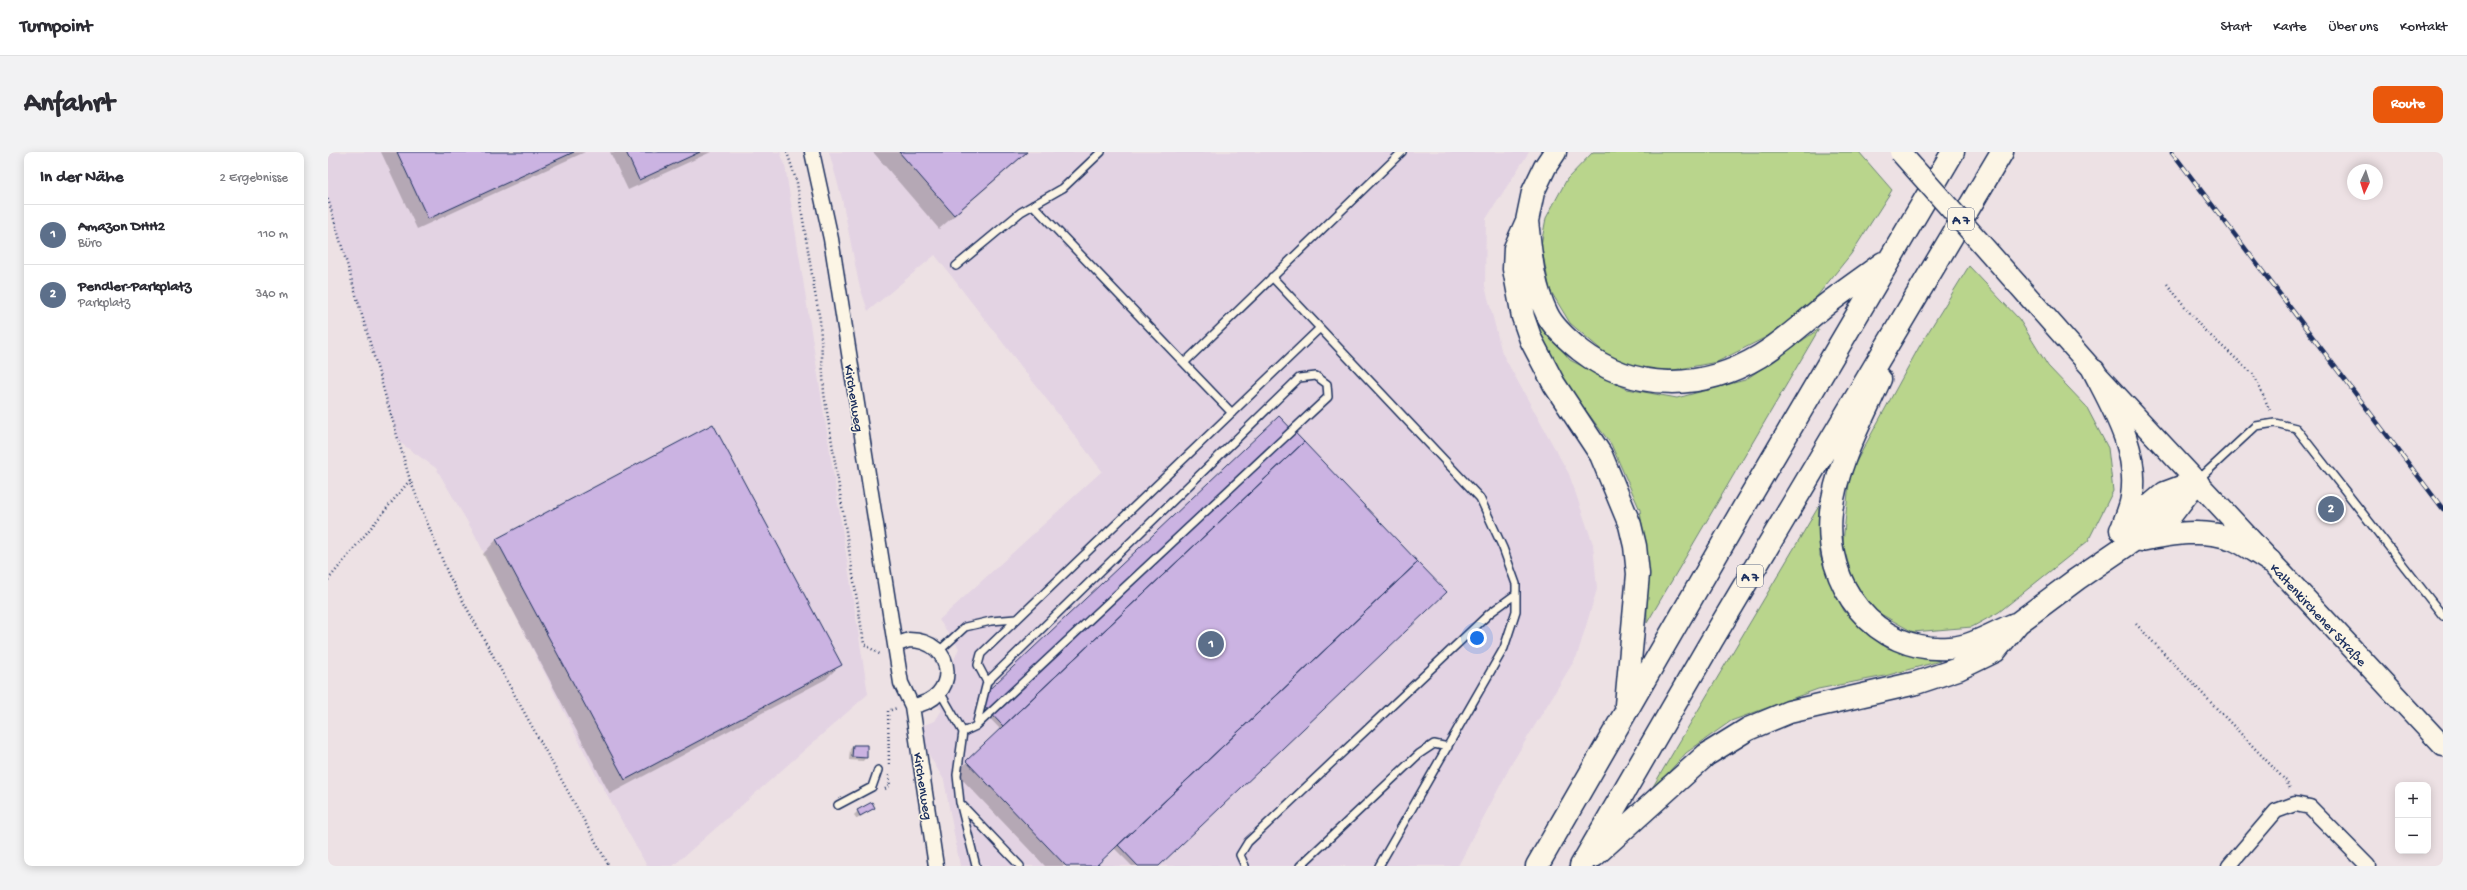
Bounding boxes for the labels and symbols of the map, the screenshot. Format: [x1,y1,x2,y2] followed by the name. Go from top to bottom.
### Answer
[2347,164,2383,200] north arrow
[1948,208,1974,230] road number: A 7
[839,364,866,433] street label: Kirchenweg
[2318,494,2344,524] pin: 2
[2265,561,2370,671] street label: Kaltenkirchener Straße
[1737,565,1763,587] road number: A 7
[1467,628,1487,648] your location
[1198,629,1224,659] pin: 1
[908,752,935,821] street label: Kirchenweg

